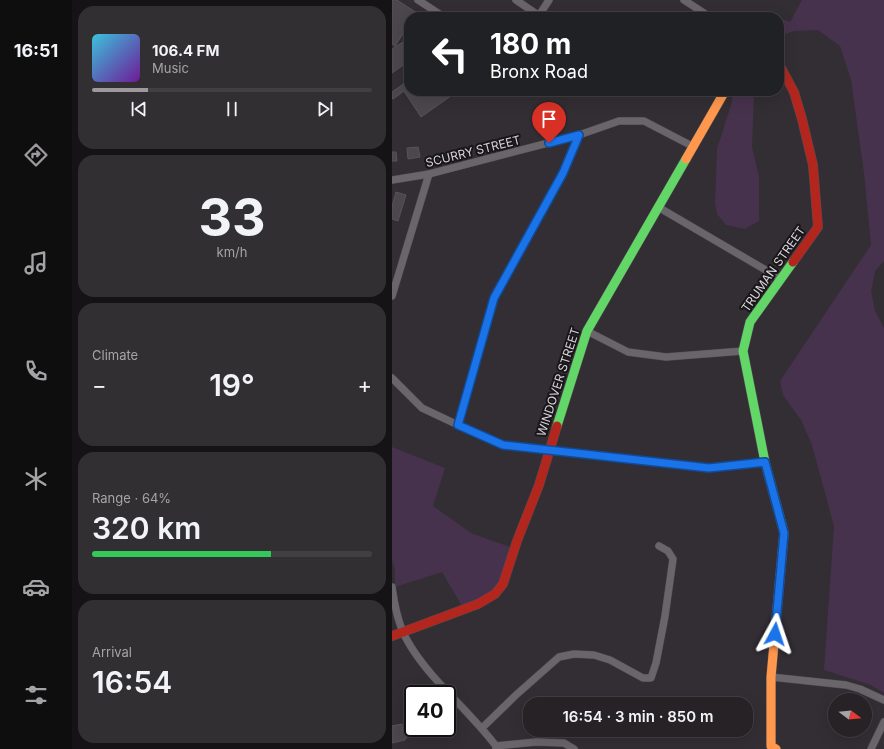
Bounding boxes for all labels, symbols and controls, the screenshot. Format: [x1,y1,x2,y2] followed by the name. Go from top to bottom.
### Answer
[490,27,571,61] text: 180 m
[424,28,476,80] icon: left
[14,40,58,61] text: 16:51
[152,41,219,60] text: 106.4 FM
[152,60,189,76] text: Music
[490,61,588,82] text: Bronx Road
[128,98,150,120] icon: previous
[221,98,243,120] icon: pause
[314,98,336,120] icon: next
[532,102,566,143] pin
[538,108,560,130] icon: arrive
[424,132,522,170] street label: SCURRY STREET
[22,141,50,169] icon: directions
[198,186,266,249] text: 33
[738,223,808,315] street label: TRUMAN STREET
[217,244,247,260] text: km/h
[22,249,50,277] icon: music
[533,325,583,438] street label: WINDOVER STREET
[92,347,138,363] text: Climate
[22,357,50,385] icon: phone
[209,367,255,403] text: 19°
[92,372,107,398] text: −
[357,372,372,398] text: +
[22,465,50,493] icon: climate
[92,490,171,506] text: Range · 64%
[92,510,201,546] text: 320 km
[22,573,50,601] icon: car
[754,613,796,655] position arrow
[92,644,132,660] text: Arrival
[92,664,172,700] text: 16:54
[22,681,50,709] icon: filters
[404,685,456,737] speed limit sign: 40
[828,693,872,737] north arrow
[828,693,872,737] map controls
[563,707,713,726] text: 16:54 · 3 min · 850 m

